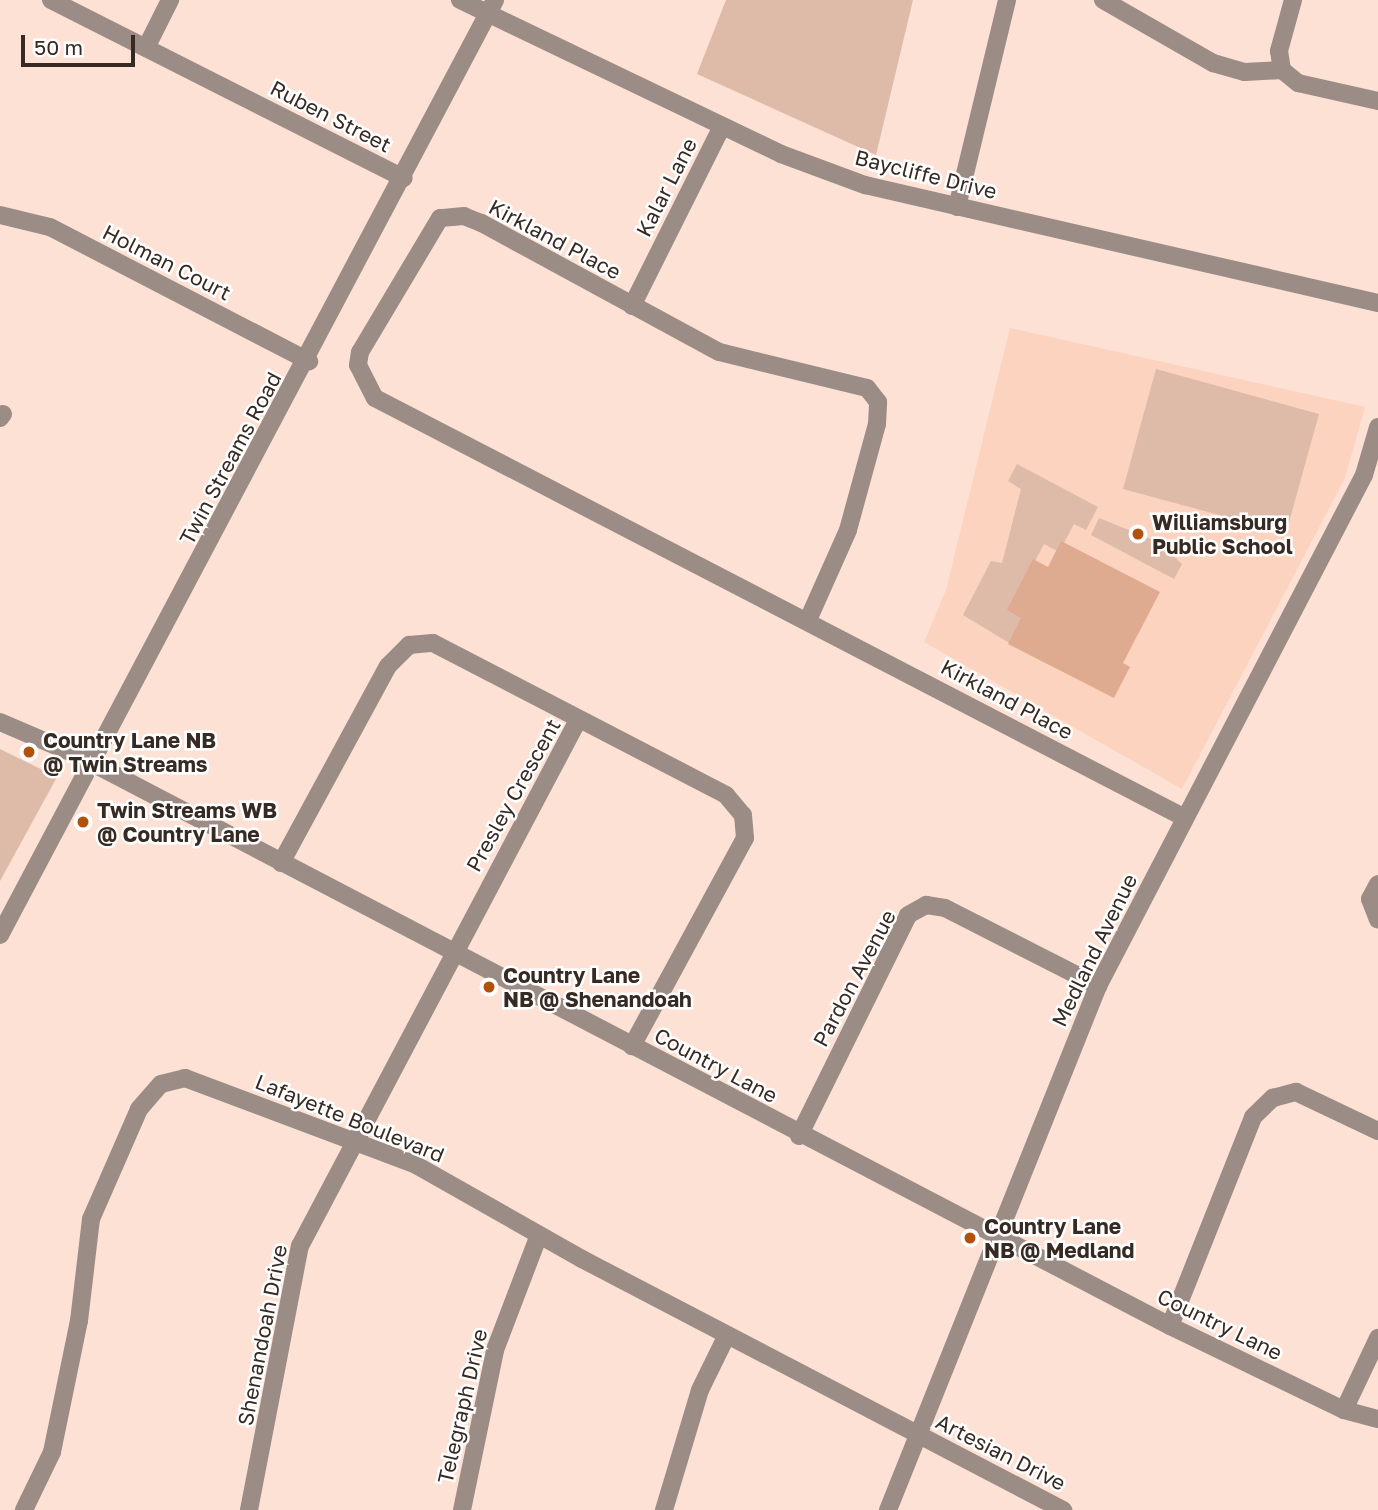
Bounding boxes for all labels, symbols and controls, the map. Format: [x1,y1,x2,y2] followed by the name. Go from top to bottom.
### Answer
[24,21,138,65] scale bar
[34,34,83,60] text: 50 m
[266,75,396,157] street label: Ruben Street
[630,133,702,241] street label: Kalar Lane
[852,144,1000,204] street label: Baycliffe Drive
[485,194,625,284] street label: Kirkland Place
[99,219,235,305] street label: Holman Court
[174,367,286,549] street label: Twin Streams Road
[1152,509,1293,559] place label: Williamsburg Public School
[1130,526,1146,542] marker: Williamsburg Public School
[937,654,1077,744] street label: Kirkland Place
[461,714,565,876] street label: Presley Crescent
[43,727,216,777] place label: Country Lane NB @ Twin Streams
[21,744,37,760] marker: Country Lane NB @ Twin Streams
[97,797,277,847] place label: Twin Streams WB @ Country Lane
[75,814,91,830] marker: Twin Streams WB @ Country Lane
[1046,869,1142,1031] street label: Medland Avenue
[807,905,901,1051] street label: Pardon Avenue
[503,962,692,1012] place label: Country Lane NB @ Shenandoah
[481,979,497,995] marker: Country Lane NB @ Shenandoah
[650,1022,782,1108] street label: Country Lane
[252,1069,448,1167] street label: Lafayette Boulevard
[984,1213,1134,1263] place label: Country Lane NB @ Medland
[962,1230,978,1246] marker: Country Lane NB @ Medland
[232,1242,292,1428] street label: Shenandoah Drive
[1154,1283,1286,1365] street label: Country Lane
[432,1326,492,1486] street label: Telegraph Drive
[932,1409,1070,1495] street label: Artesian Drive

